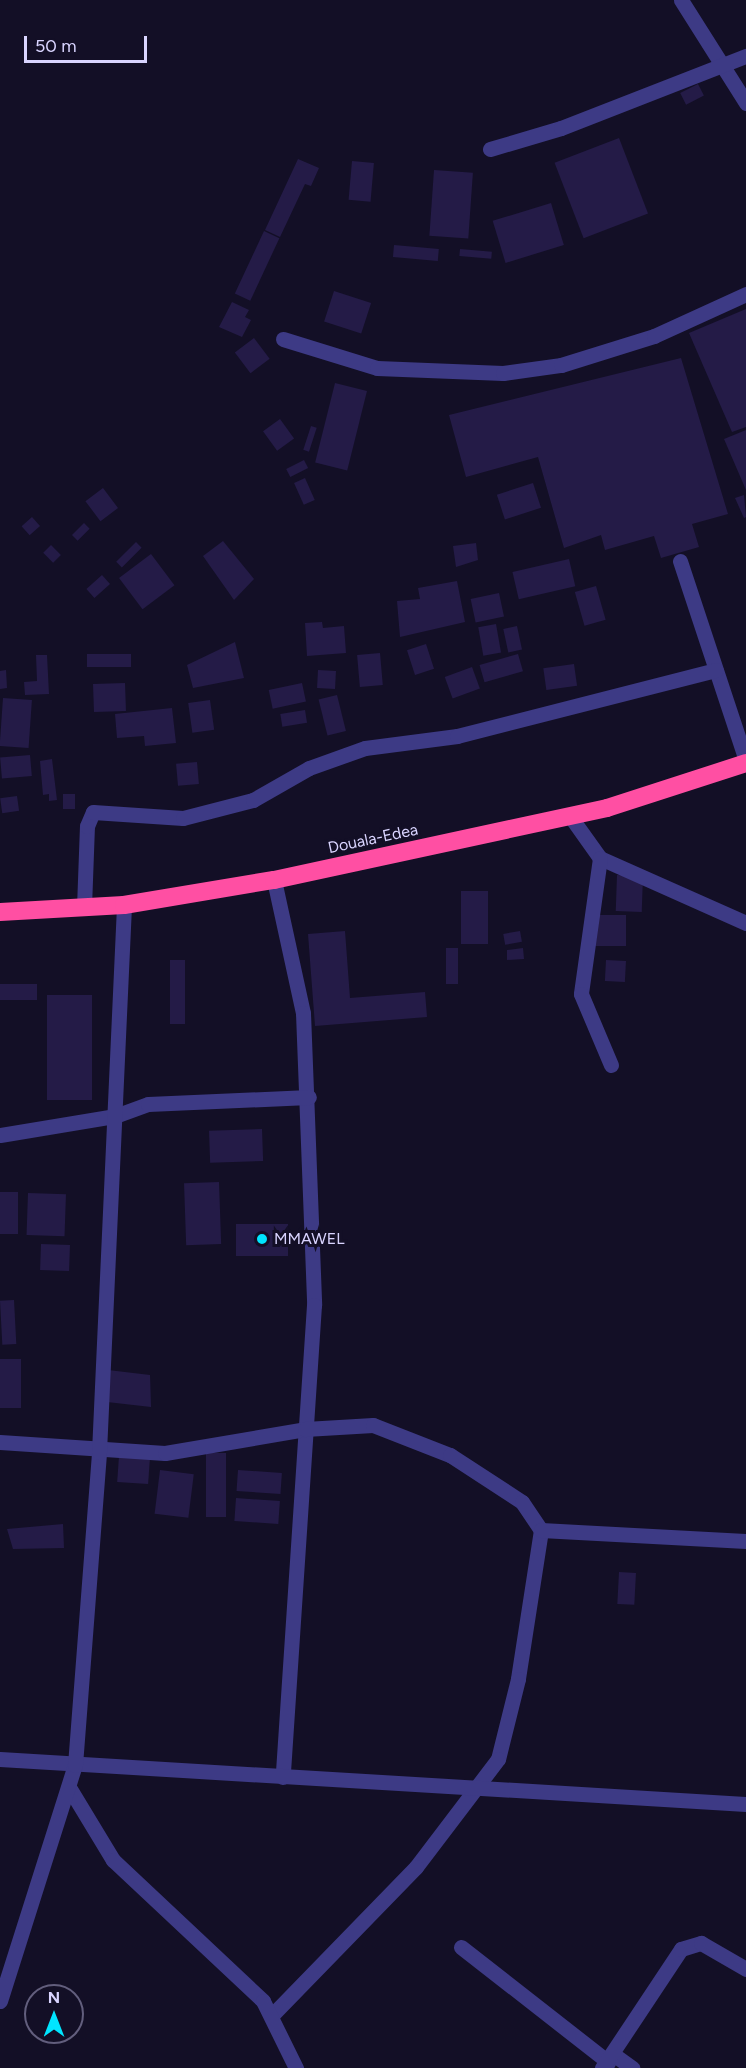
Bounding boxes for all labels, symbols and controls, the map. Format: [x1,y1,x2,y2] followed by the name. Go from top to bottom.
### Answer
[27,24,150,62] scale bar
[35,35,77,57] text: 50 m
[326,820,420,858] street label: Douala-Edea
[274,1229,345,1249] place label: MMAWEL
[255,1232,269,1246] marker: MMAWEL
[24,1984,84,2044] north arrow
[48,1988,60,2007] text: N

